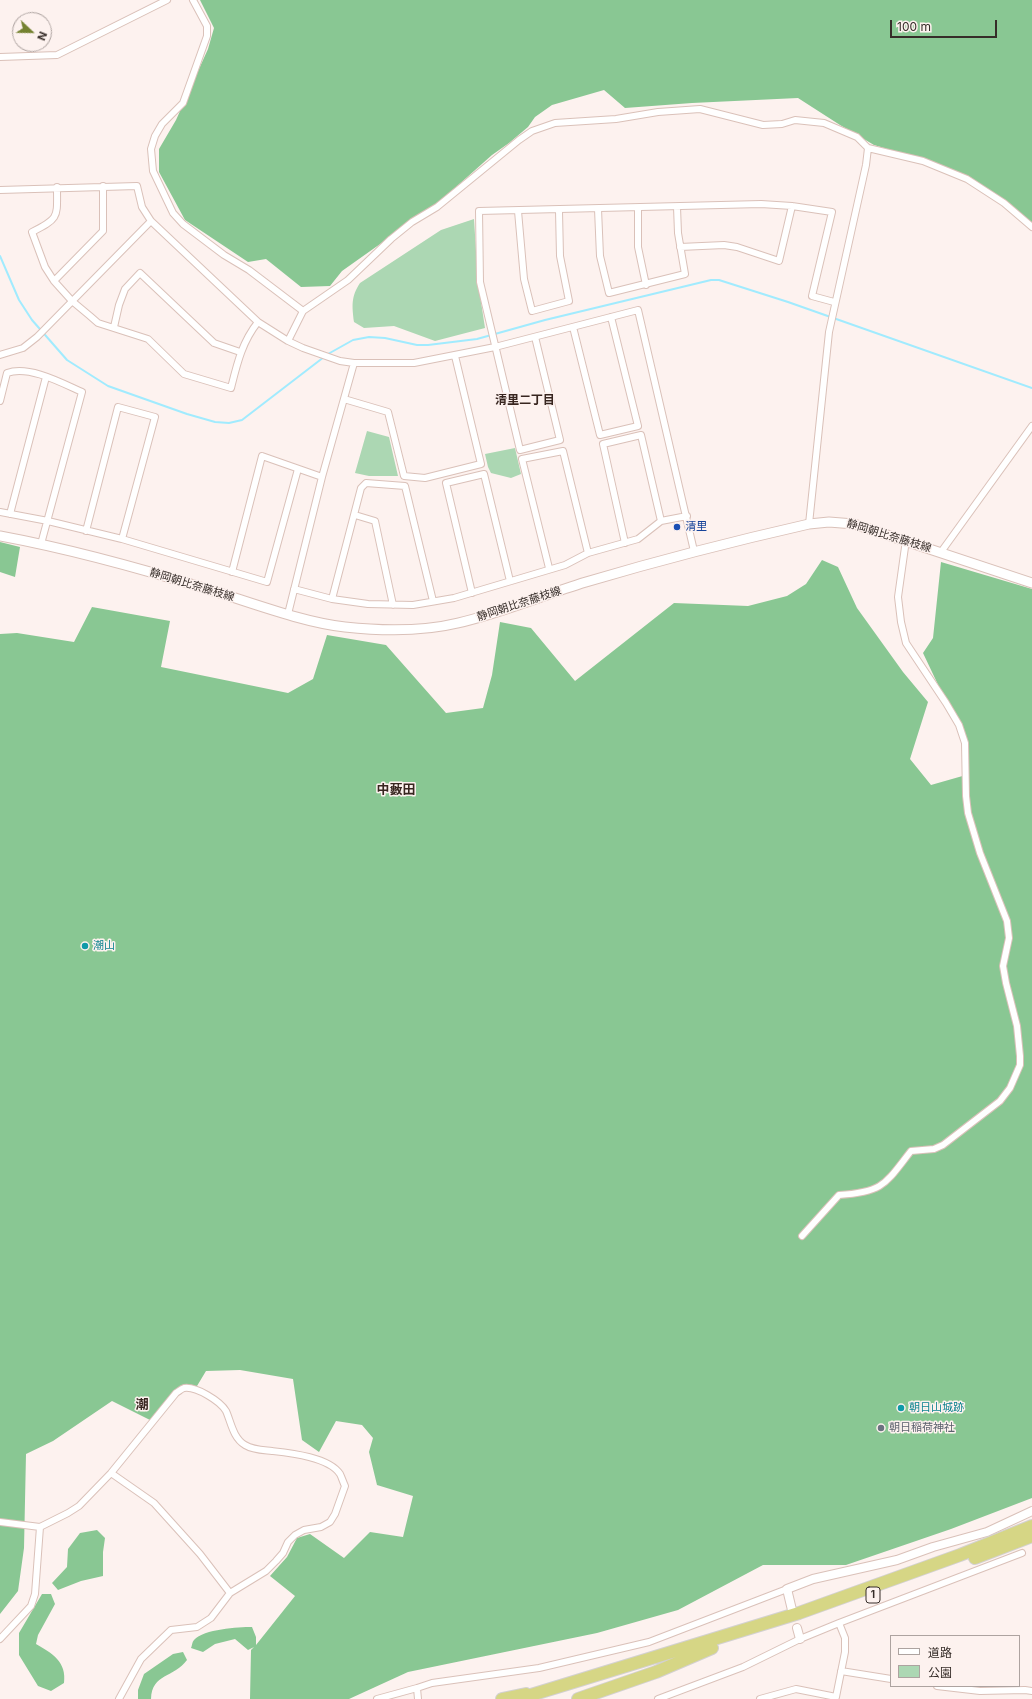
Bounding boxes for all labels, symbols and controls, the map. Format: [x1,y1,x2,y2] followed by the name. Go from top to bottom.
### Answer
[12,12,52,52] north arrow
[892,12,999,38] scale bar
[897,19,931,34] text: 100 m
[34,30,50,43] text: N
[495,393,555,407] district label: 清里二丁目
[845,517,933,555] street label: 静岡朝比奈藤枝線
[685,520,707,534] place label: 清里
[672,522,682,532] marker: 清里
[148,566,236,604] street label: 静岡朝比奈藤枝線
[475,584,563,624] street label: 静岡朝比奈藤枝線
[377,782,415,798] district label: 中藪田
[93,939,115,953] place label: 潮山
[80,941,90,951] marker: 潮山
[136,1397,148,1413] district label: 潮
[909,1401,964,1415] place label: 朝日山城跡
[896,1403,906,1413] marker: 朝日山城跡
[889,1421,955,1435] place label: 朝日稲荷神社
[876,1423,886,1433] marker: 朝日稲荷神社
[866,1587,880,1603] road number: 1
[890,1635,1020,1687] legend
[928,1645,952,1660] text: 道路
[928,1665,952,1680] text: 公園

